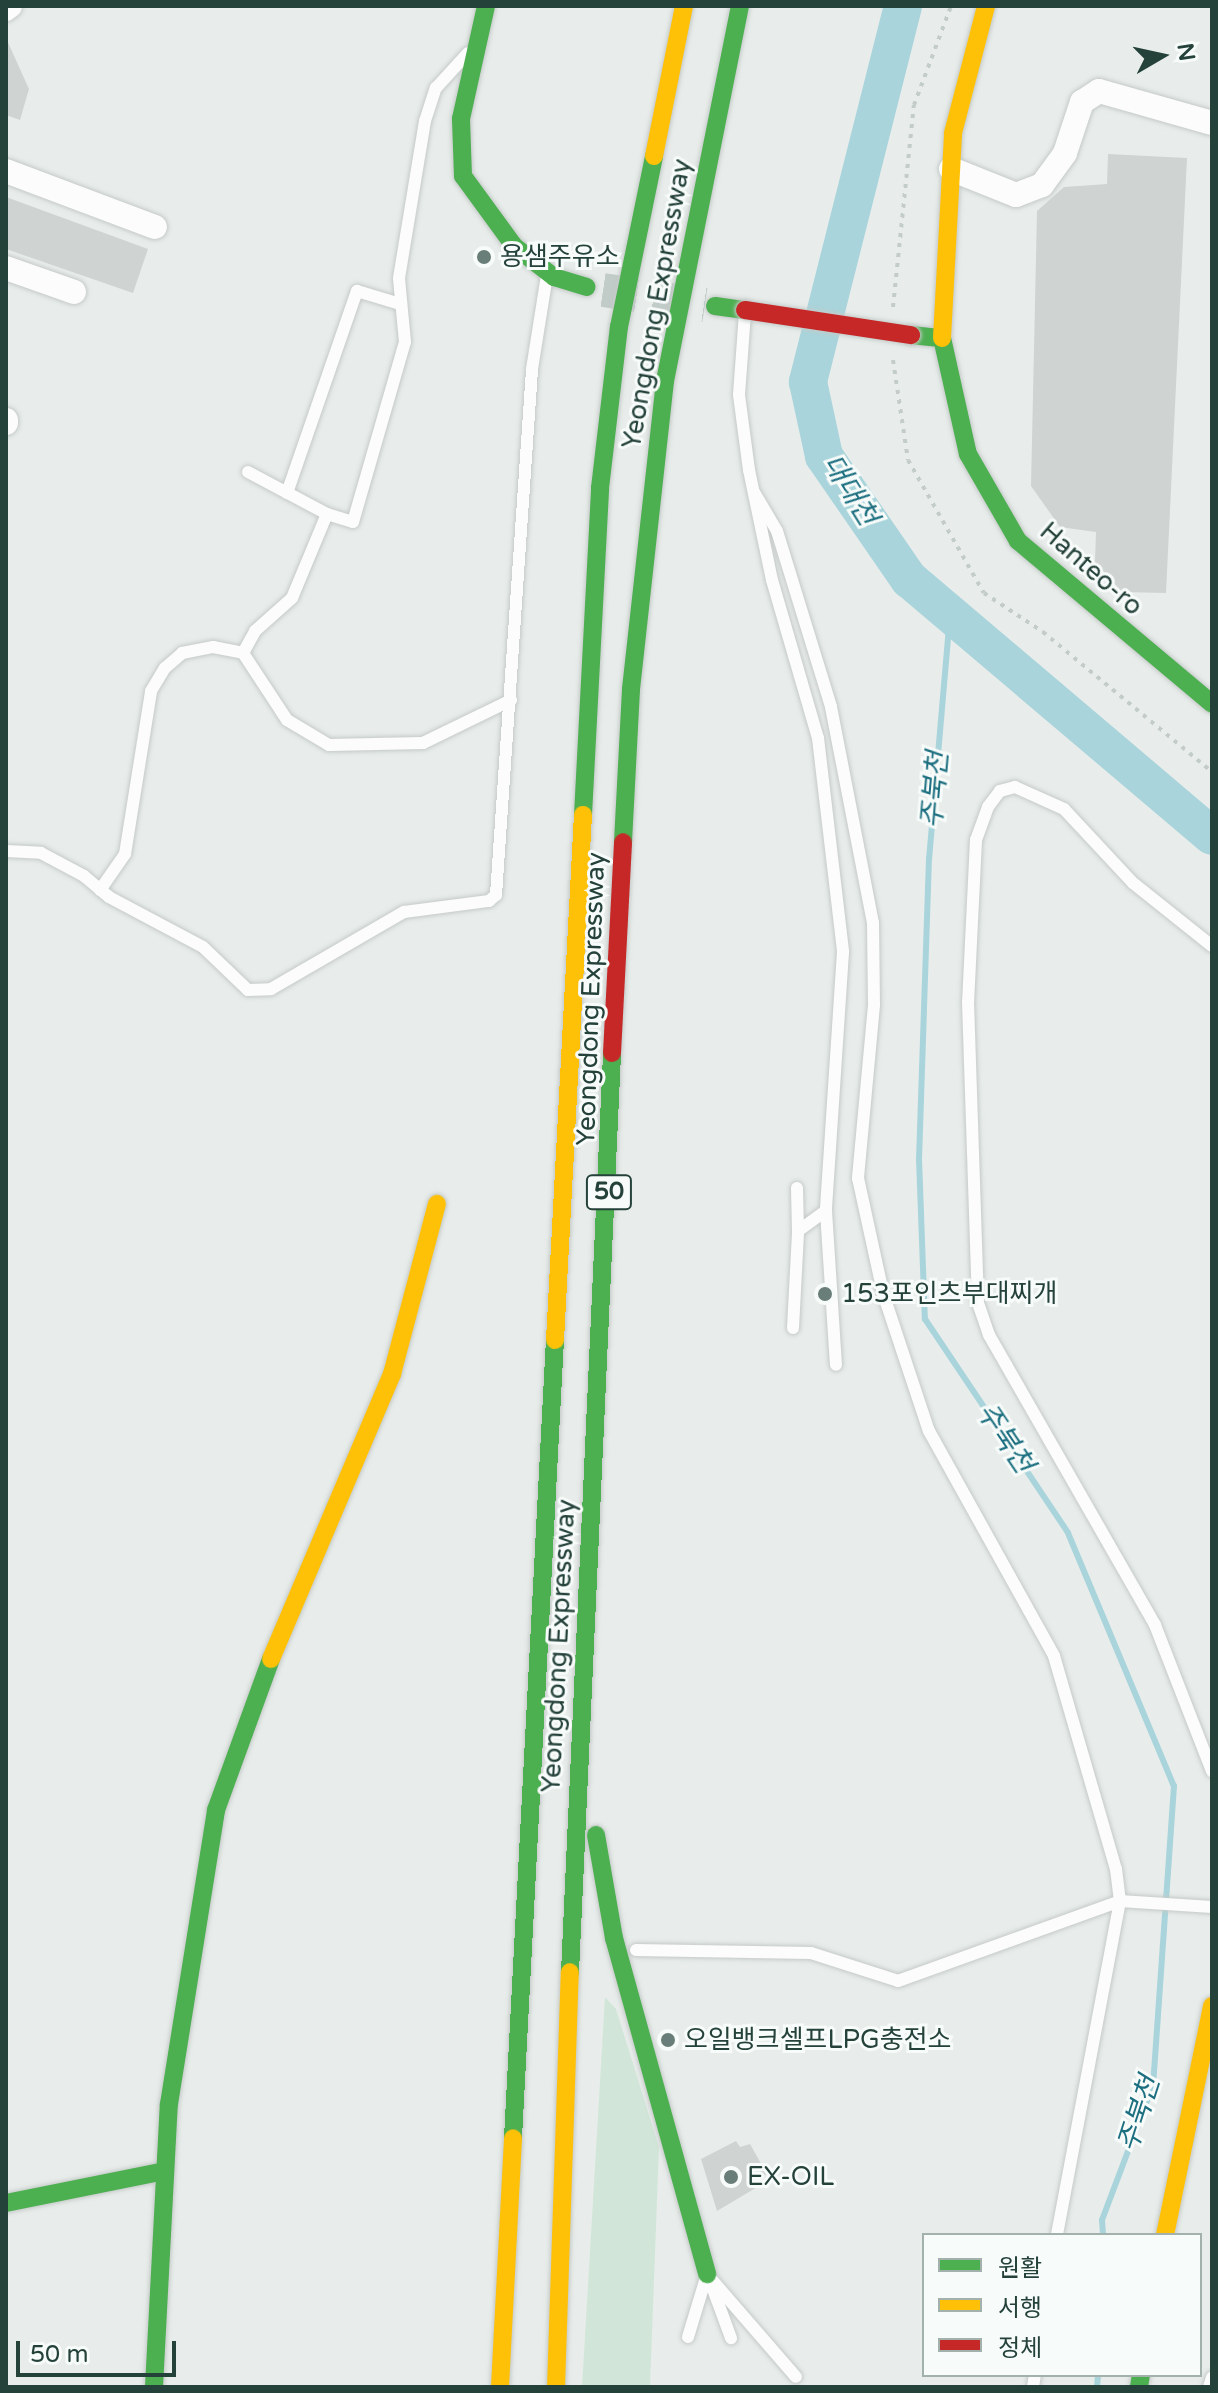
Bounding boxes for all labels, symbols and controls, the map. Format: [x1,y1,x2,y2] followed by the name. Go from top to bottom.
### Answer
[1122,16,1202,96] north arrow
[1171,41,1200,63] text: N
[616,157,698,451] street label: Yeongdong Expressway
[500,241,620,273] place label: 용샘주유소
[475,248,493,266] marker: 용샘주유소
[815,448,885,532] water label: 대대천
[1033,516,1149,622] street label: Hanteo-ro
[915,750,955,830] water label: 주북천
[570,852,612,1146] street label: Yeongdong Expressway
[585,1172,633,1212] road number: 50
[841,1278,1057,1310] place label: 153포인츠부대찌개
[816,1285,834,1303] marker: 153포인츠부대찌개
[969,1397,1041,1479] water label: 주북천
[536,1499,582,1793] street label: Yeongdong Expressway
[684,2024,951,2056] place label: 오일뱅크셀프LPG충전소
[659,2031,677,2049] marker: 오일뱅크셀프LPG충전소
[1111,2072,1167,2156] water label: 주북천
[747,2161,834,2193] place label: EX-OIL
[722,2168,740,2186] marker: EX-OIL
[922,2233,1202,2377] legend
[998,2254,1042,2283] text: 원활
[998,2294,1042,2323] text: 서행
[20,2325,180,2375] scale bar
[998,2334,1042,2363] text: 정체
[30,2340,88,2369] text: 50 m

